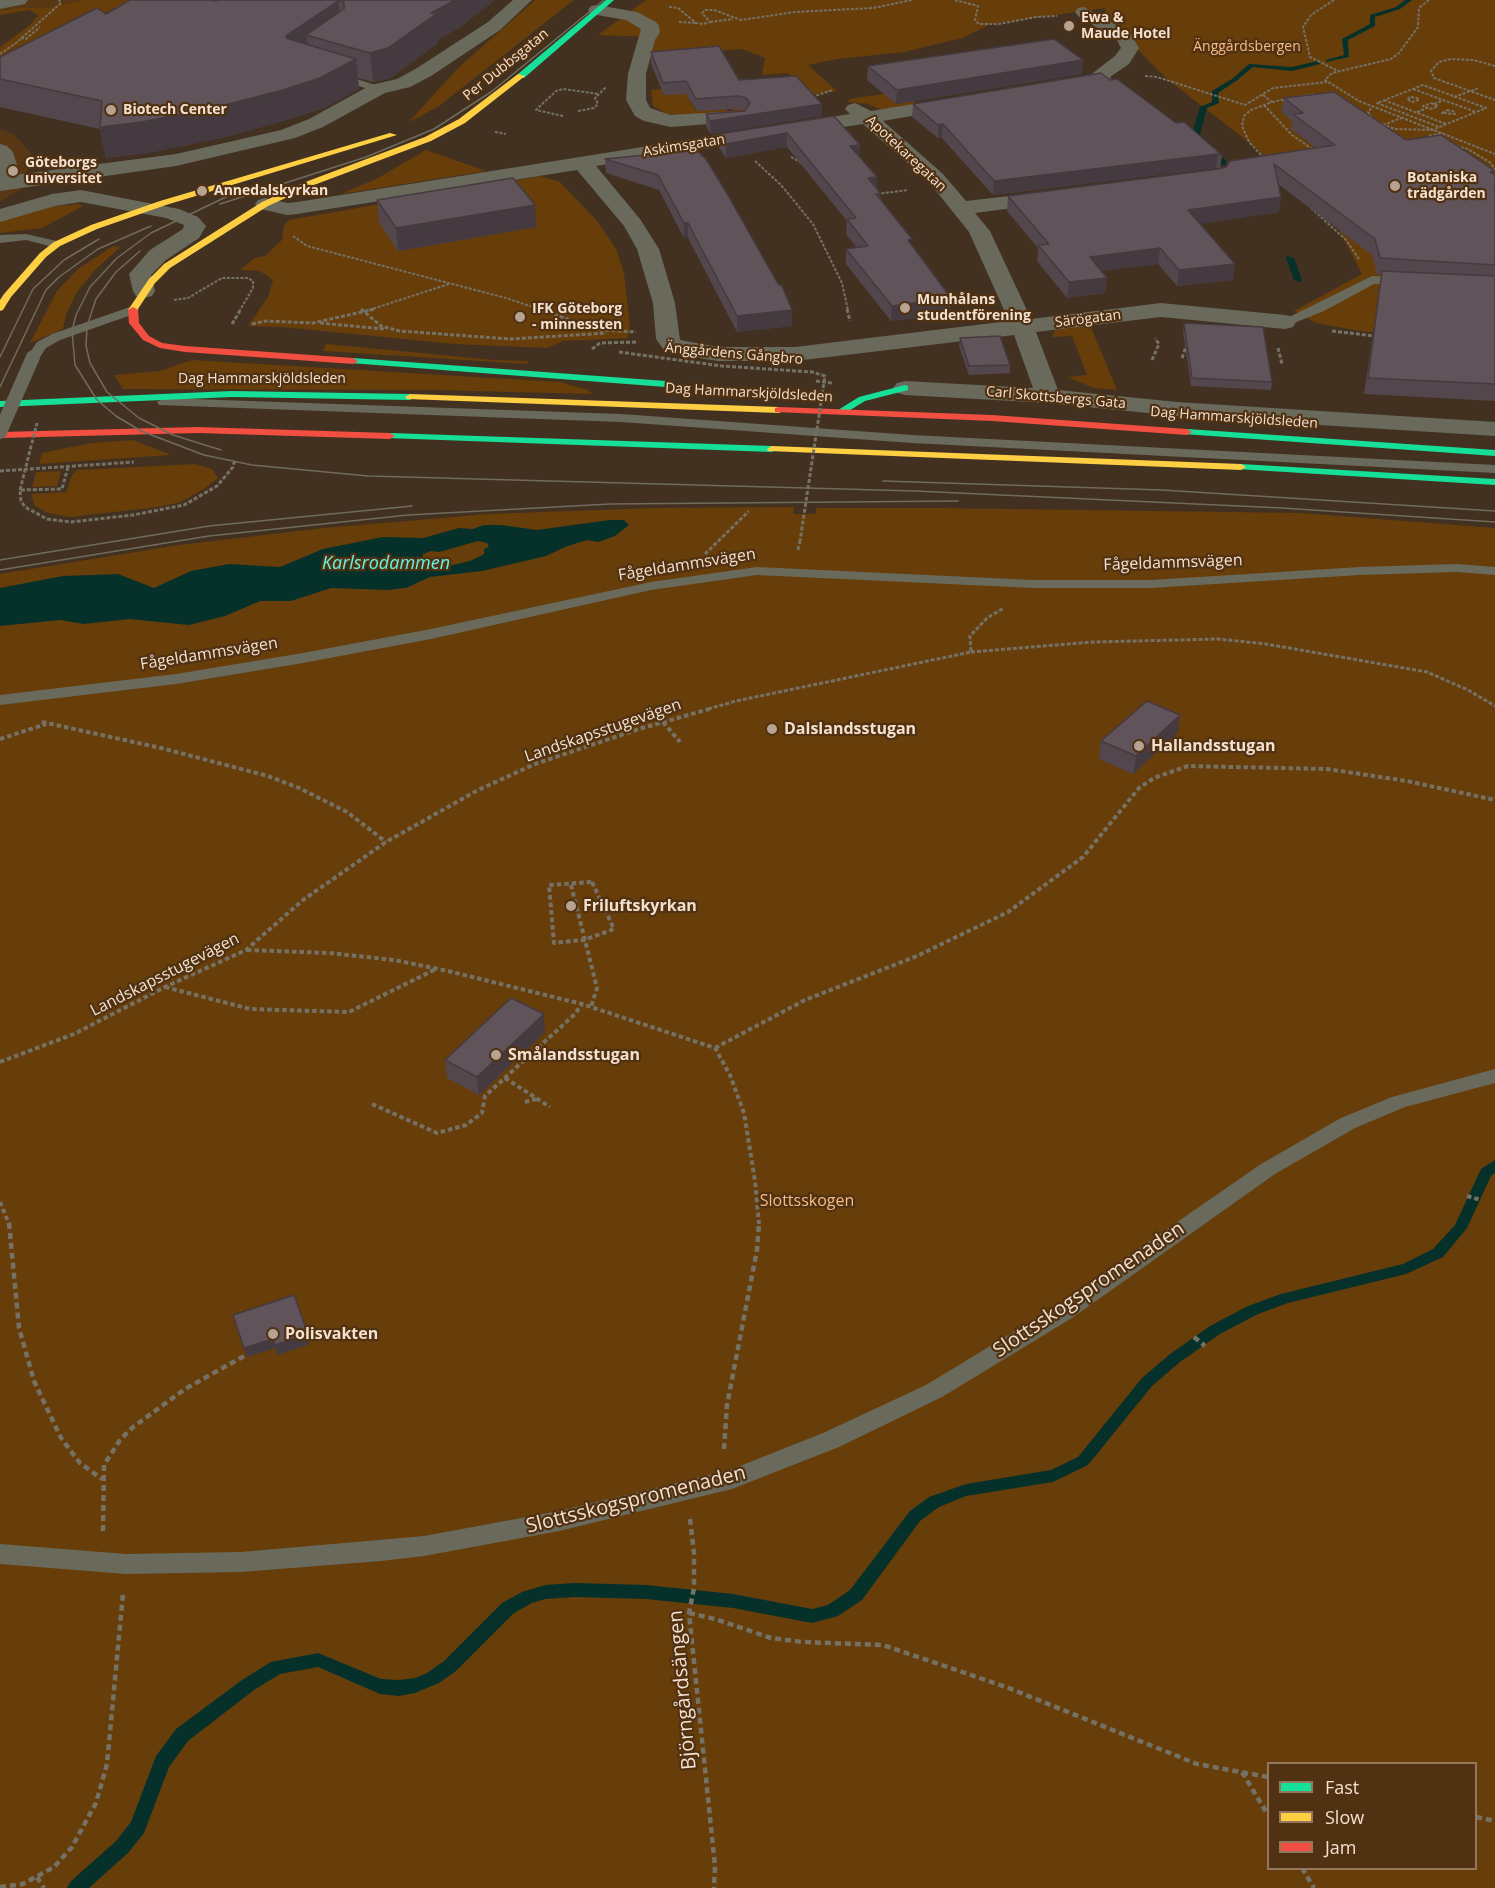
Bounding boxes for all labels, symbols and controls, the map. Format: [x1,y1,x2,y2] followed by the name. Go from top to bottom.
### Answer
[1081,10,1171,42] place label: Ewa & Maude Hotel
[1062,19,1076,33] marker: Ewa & Maude Hotel
[460,25,552,105] street label: Per Dubbsgatan
[1193,39,1301,55] park label: Änggårdsbergen
[123,102,227,118] place label: Biotech Center
[104,103,118,117] marker: Biotech Center
[862,112,950,196] street label: Apotekaregatan
[642,131,726,161] street label: Askimsgatan
[25,155,102,188] place label: Göteborgs universitet
[6,164,20,178] marker: Göteborgs universitet
[1407,170,1486,202] place label: Botaniska trädgården
[1388,179,1402,193] marker: Botaniska trädgården
[214,183,328,199] place label: Annedalskyrkan
[195,184,209,198] marker: Annedalskyrkan
[917,292,1031,324] place label: Munhålans studentförening
[532,301,622,334] place label: IFK Göteborg - minnessten
[898,301,912,315] marker: Munhålans studentförening
[1054,307,1122,331] street label: Särögatan
[513,310,527,324] marker: IFK Göteborg - minnessten
[664,340,804,368] street label: Änggårdens Gångbro
[178,371,346,387] street label: Dag Hammarskjöldsleden
[665,380,833,406] street label: Dag Hammarskjöldsleden
[985,384,1127,412] street label: Carl Skottsbergs Gata
[1150,404,1318,432] street label: Dag Hammarskjöldsleden
[617,545,757,585] street label: Fågeldammsvägen
[1103,551,1243,575] street label: Fågeldammsvägen
[322,553,450,575] water label: Karlsrodammen
[139,634,279,674] street label: Fågeldammsvägen
[522,695,684,767] street label: Landskapsstugevägen
[784,719,916,739] place label: Dalslandsstugan
[765,722,779,736] marker: Dalslandsstugan
[1151,736,1276,756] place label: Hallandsstugan
[1132,739,1146,753] marker: Hallandsstugan
[583,896,697,916] place label: Friluftskyrkan
[564,899,578,913] marker: Friluftskyrkan
[87,929,243,1021] street label: Landskapsstugevägen
[508,1045,640,1065] place label: Smålandsstugan
[489,1048,503,1062] marker: Smålandsstugan
[760,1191,854,1211] park label: Slottsskogen
[989,1217,1189,1363] street label: Slottsskogspromenaden
[285,1324,378,1344] place label: Polisvakten
[266,1327,280,1341] marker: Polisvakten
[524,1461,748,1539] street label: Slottsskogspromenaden
[664,1609,702,1771] street label: Björngårdsängen
[1267,1762,1477,1870] legend
[1325,1775,1359,1799] text: Fast
[1325,1805,1364,1829] text: Slow
[1325,1835,1357,1859] text: Jam

